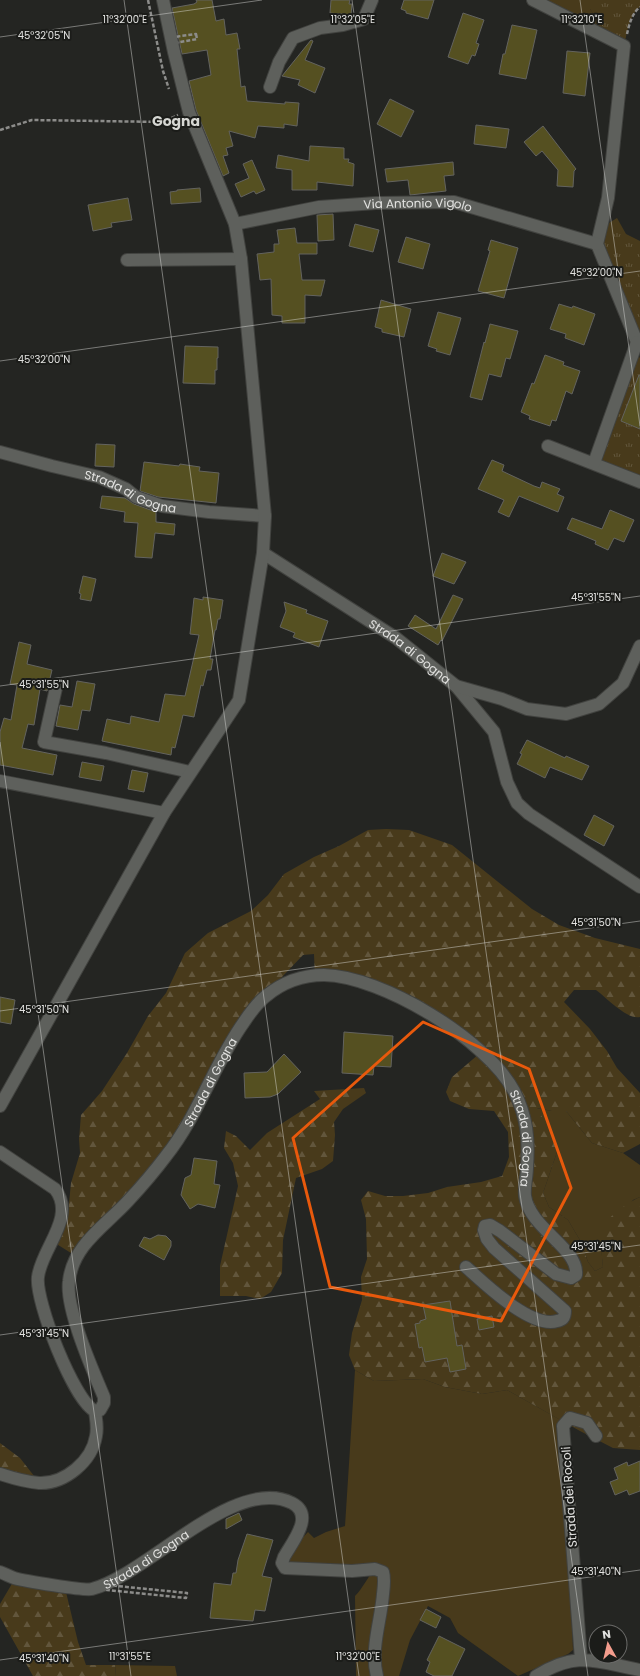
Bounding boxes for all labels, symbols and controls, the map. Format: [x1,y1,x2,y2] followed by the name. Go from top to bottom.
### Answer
[103,12,147,27] text: 11°32'00"E
[331,12,375,27] text: 11°32'05"E
[561,12,603,27] text: 11°32'10"E
[18,28,70,43] text: 45°32'05"N
[152,111,200,131] district label: Gogna
[363,193,475,216] street label: Via Antonio Vigolo
[570,265,622,280] text: 45°32'00"N
[18,352,70,367] text: 45°32'00"N
[83,465,177,516] street label: Strada di Gogna
[571,590,621,605] text: 45°31'55"N
[366,615,455,687] street label: Strada di Gogna
[19,677,69,692] text: 45°31'55"N
[571,915,621,930] text: 45°31'50"N
[19,1002,69,1017] text: 45°31'50"N
[179,1034,240,1130] street label: Strada di Gogna
[506,1087,536,1188] street label: Strada di Gogna
[571,1239,621,1254] text: 45°31'45"N
[19,1326,69,1341] text: 45°31'45"N
[557,1446,581,1548] street label: Strada dei Rocoli
[100,1525,192,1593] street label: Strada di Gogna
[571,1564,621,1579] text: 45°31'40"N
[588,1624,628,1664] north arrow
[601,1626,612,1643] text: N
[109,1649,151,1664] text: 11°31'55"E
[336,1649,380,1664] text: 11°32'00"E
[19,1651,69,1666] text: 45°31'40"N

